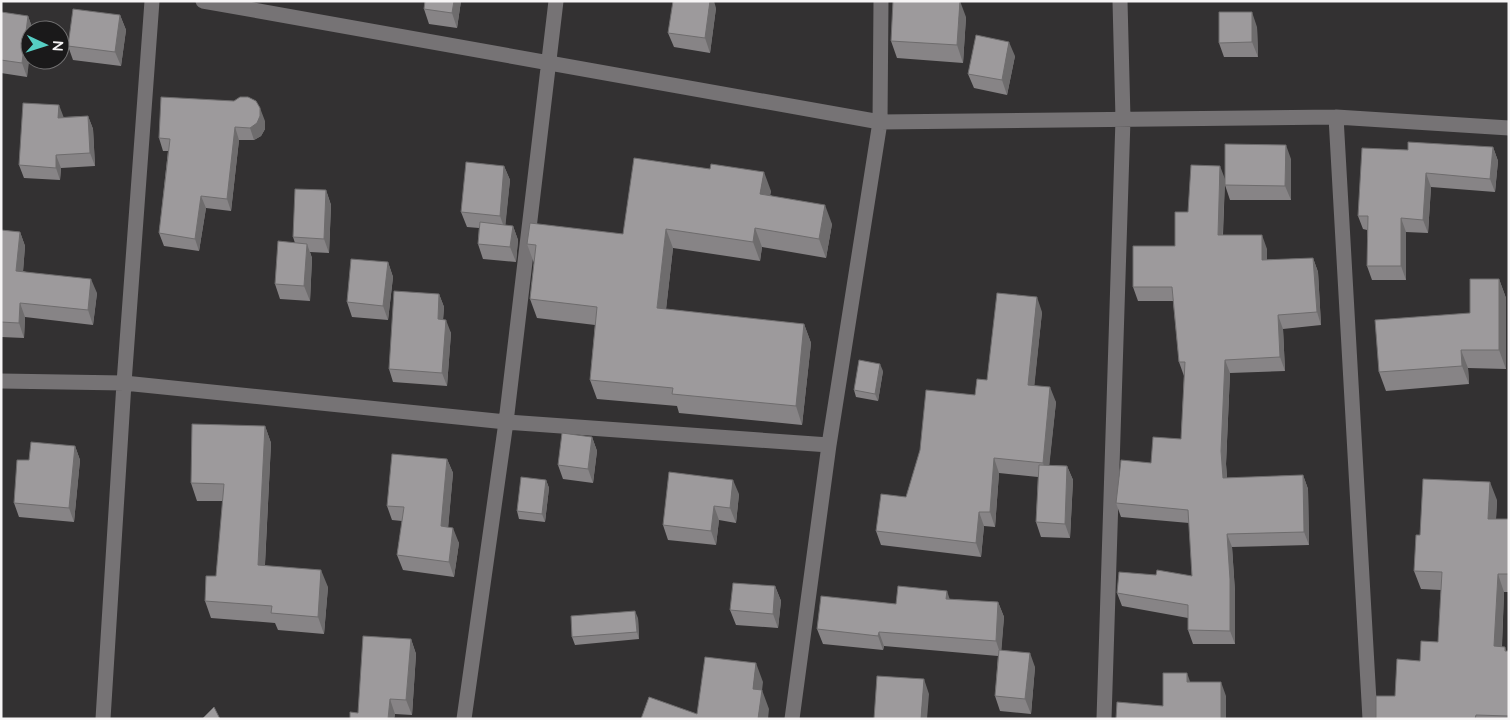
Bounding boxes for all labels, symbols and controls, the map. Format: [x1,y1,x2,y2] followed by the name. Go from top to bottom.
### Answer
[20,20,70,70] north arrow
[50,40,67,52] text: N

